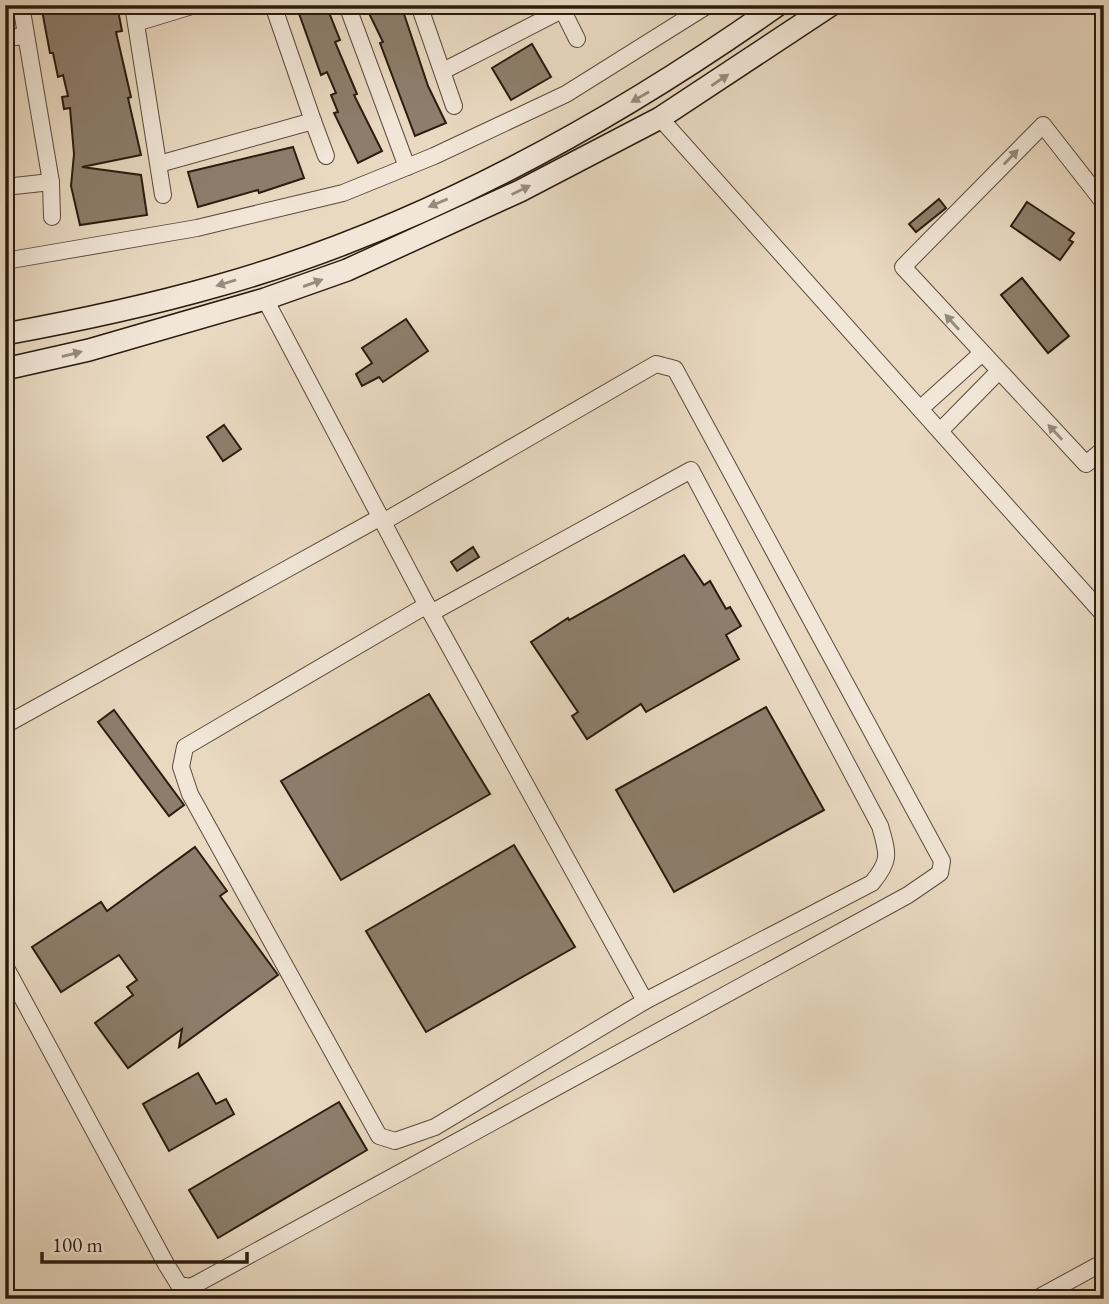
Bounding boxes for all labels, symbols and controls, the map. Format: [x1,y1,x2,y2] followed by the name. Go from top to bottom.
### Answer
[711,73,729,87] one-way arrow
[630,91,649,104] one-way arrow
[1002,150,1019,166] one-way arrow
[511,185,531,196] one-way arrow
[428,197,448,209] one-way arrow
[303,277,324,288] one-way arrow
[215,279,236,289] one-way arrow
[945,314,961,331] one-way arrow
[61,348,83,359] one-way arrow
[1047,423,1064,440] one-way arrow
[42,1220,247,1264] scale bar
[52,1231,103,1258] text: 100 m

